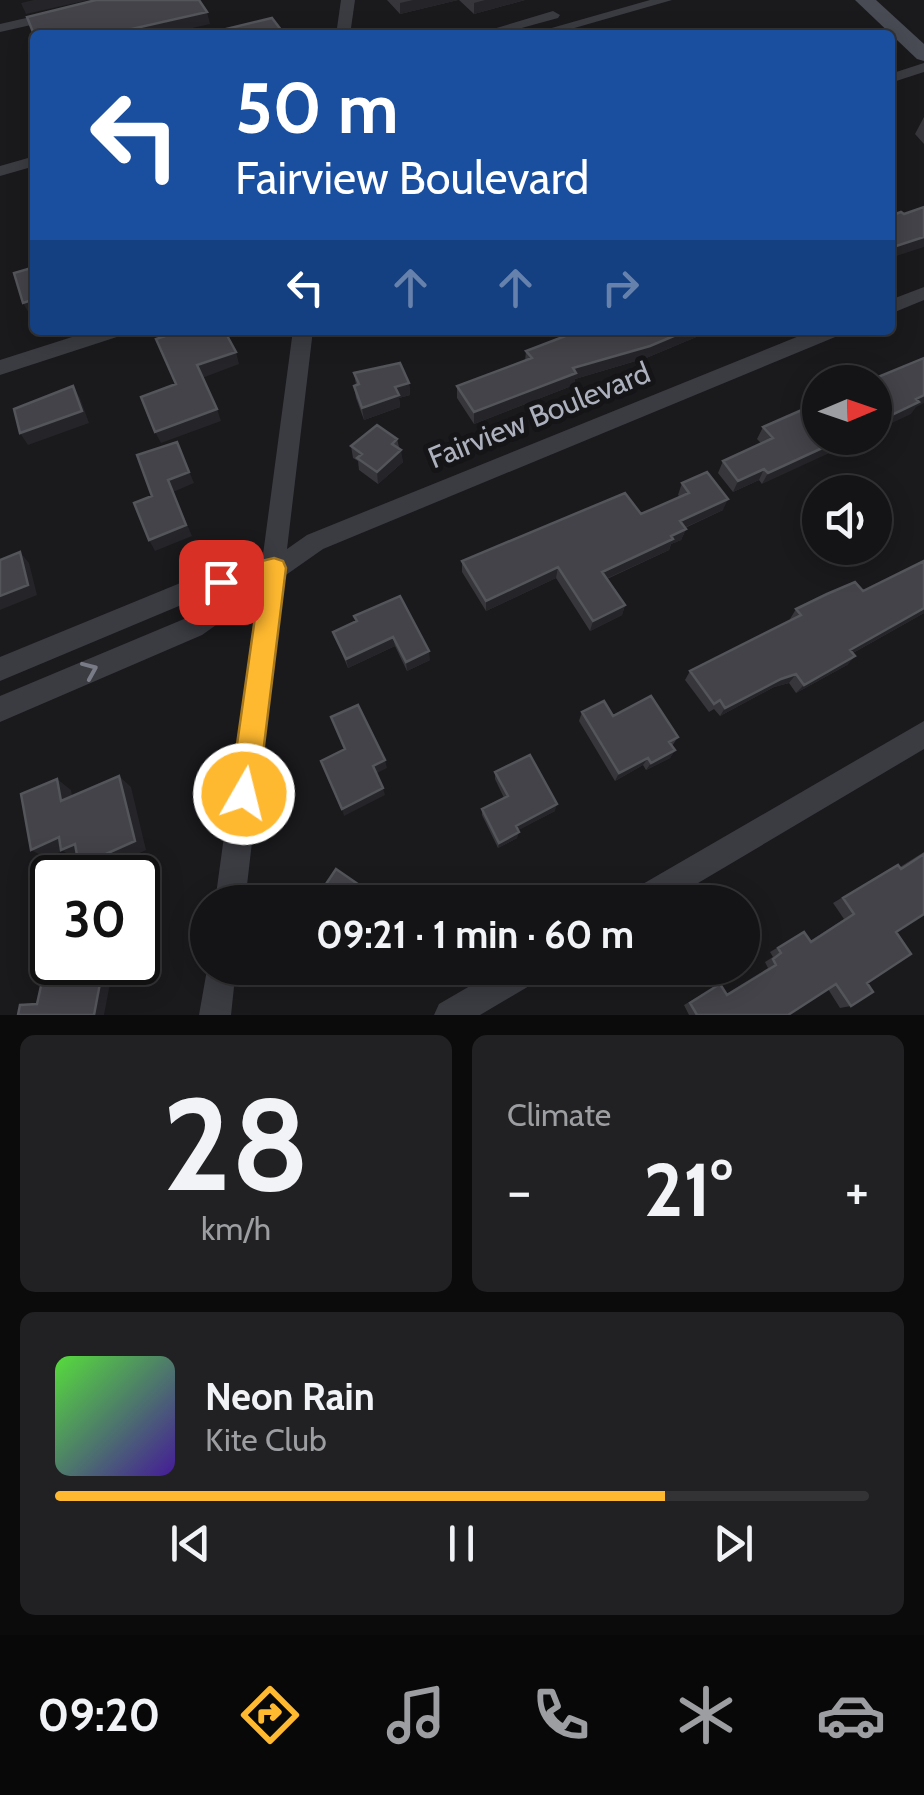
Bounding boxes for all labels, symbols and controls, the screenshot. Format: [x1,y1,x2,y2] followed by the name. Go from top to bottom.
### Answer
[235,65,399,151] text: 50 m
[70,70,200,200] icon: left
[235,151,589,205] text: Fairview Boulevard
[278,260,333,315] icon: left
[383,260,438,315] icon: ahead
[488,260,543,315] icon: ahead
[593,260,648,315] icon: right
[423,354,655,476] street label: Fairview Boulevard
[802,365,892,455] north arrow
[802,365,892,565] map controls
[802,475,892,565] button: sound
[179,540,264,625] pin
[194,555,249,610] icon: arrive
[80,662,98,682] one-way arrow
[192,742,296,846] position arrow
[30,855,160,985] speed limit sign: 30
[316,911,634,958] text: 09:21 · 1 min · 60 m
[162,1065,310,1223] text: 28
[507,1095,611,1134] text: Climate
[643,1144,733,1235] text: 21°
[507,1157,531,1224] text: −
[845,1157,869,1224] text: +
[201,1209,271,1248] text: km/h
[205,1373,375,1420] text: Neon Rain
[205,1420,327,1459] text: Kite Club
[163,1516,218,1571] icon: previous
[434,1516,489,1571] icon: pause
[706,1516,761,1571] icon: next
[235,1680,305,1750] icon: directions
[381,1680,451,1750] icon: music
[526,1680,596,1750] icon: phone
[671,1680,741,1750] icon: climate
[816,1680,886,1750] icon: car
[38,1688,160,1742] text: 09:20

